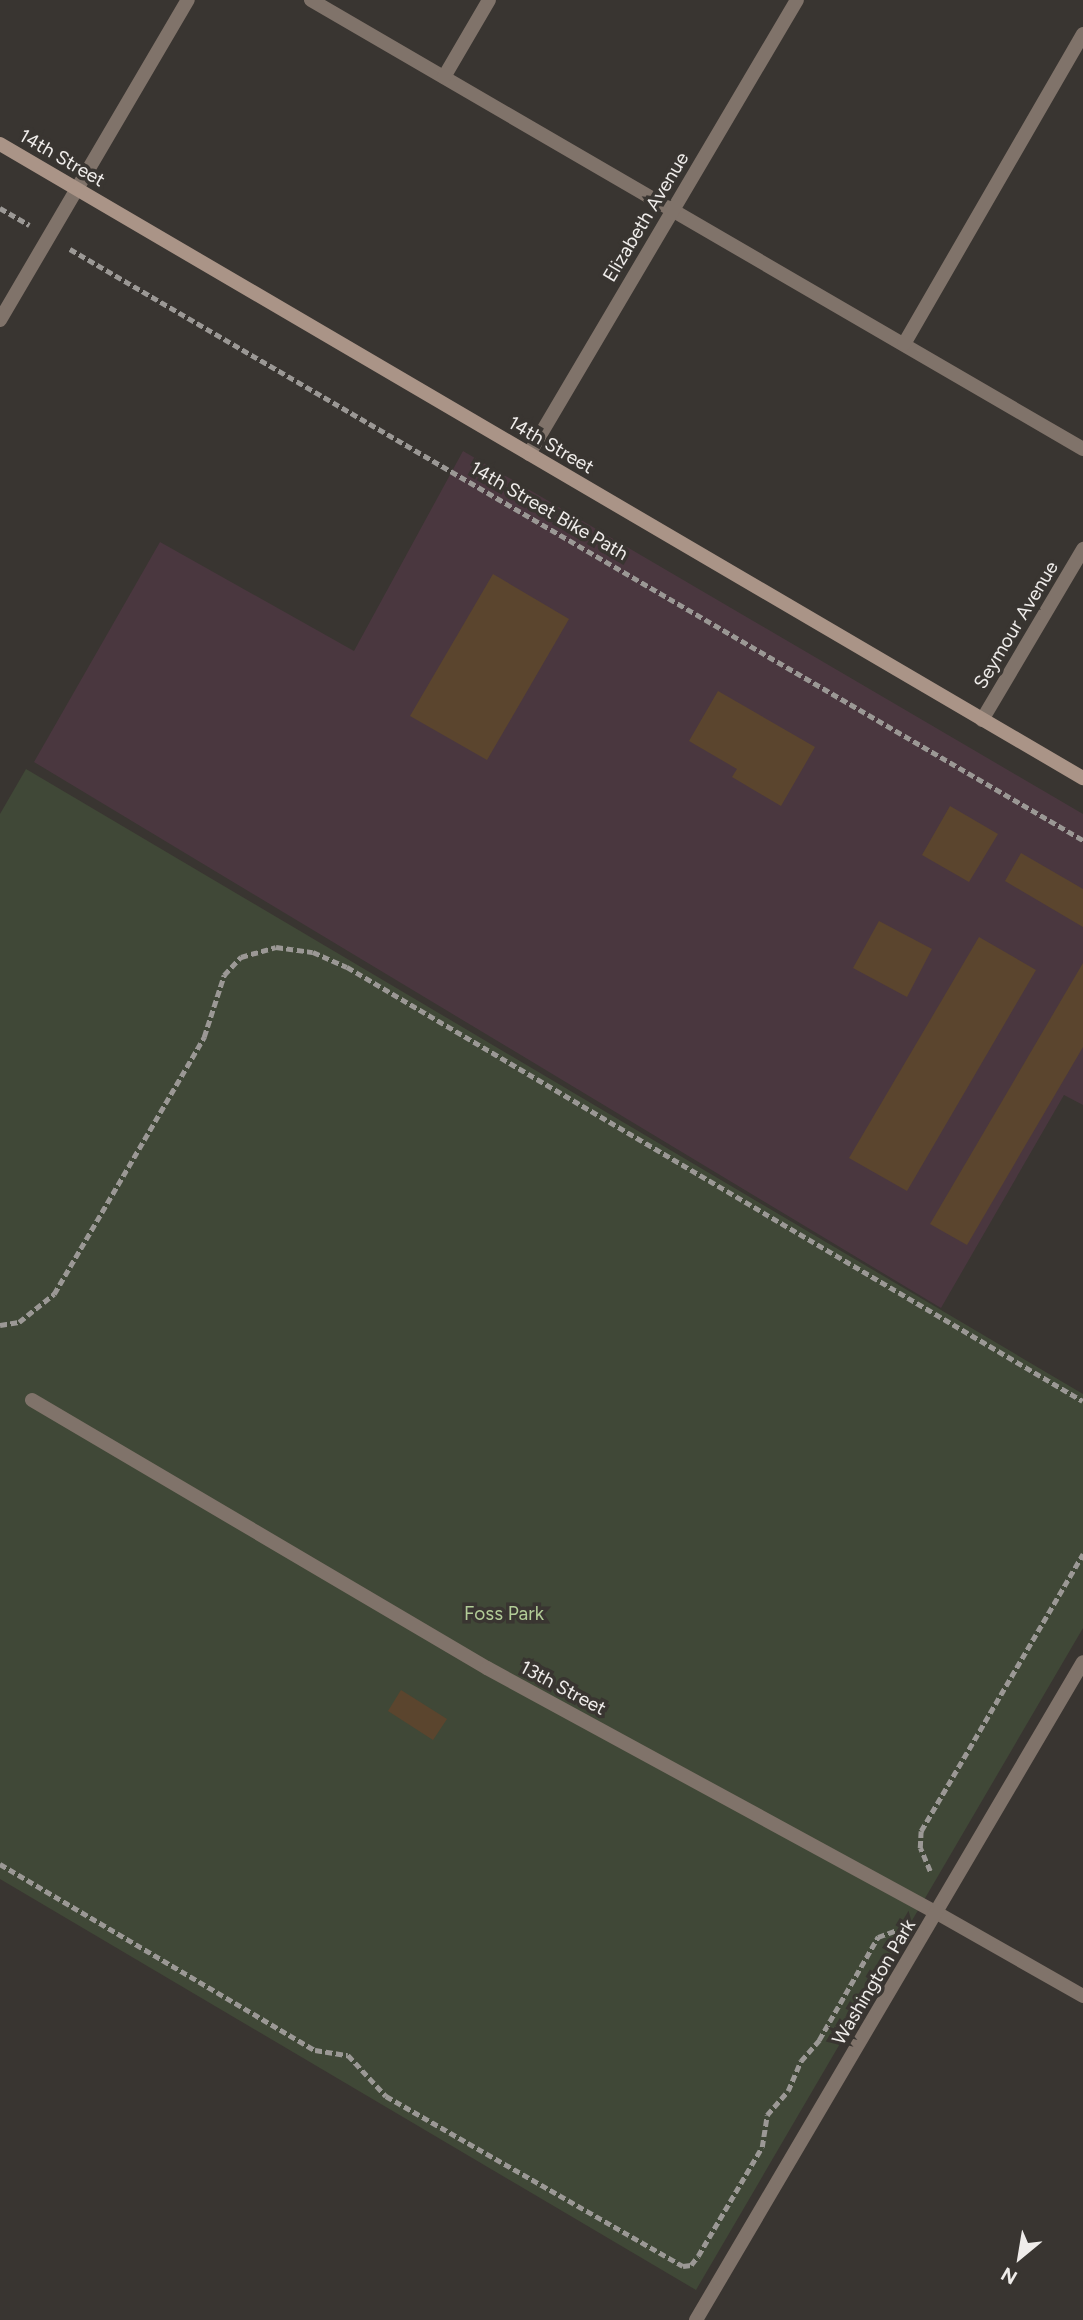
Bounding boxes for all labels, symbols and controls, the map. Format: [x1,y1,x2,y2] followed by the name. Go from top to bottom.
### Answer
[15,124,109,192] street label: 14th Street
[598,148,694,286] street label: Elizabeth Avenue
[504,411,598,479] street label: 14th Street
[466,457,632,565] street label: 14th Street Bike Path
[969,557,1063,693] street label: Seymour Avenue
[464,1603,544,1625] park label: Foss Park
[516,1656,610,1720] street label: 13th Street
[828,1915,920,2049] street label: Washington Park
[985,2222,1055,2292] north arrow
[997,2262,1021,2289] text: N

